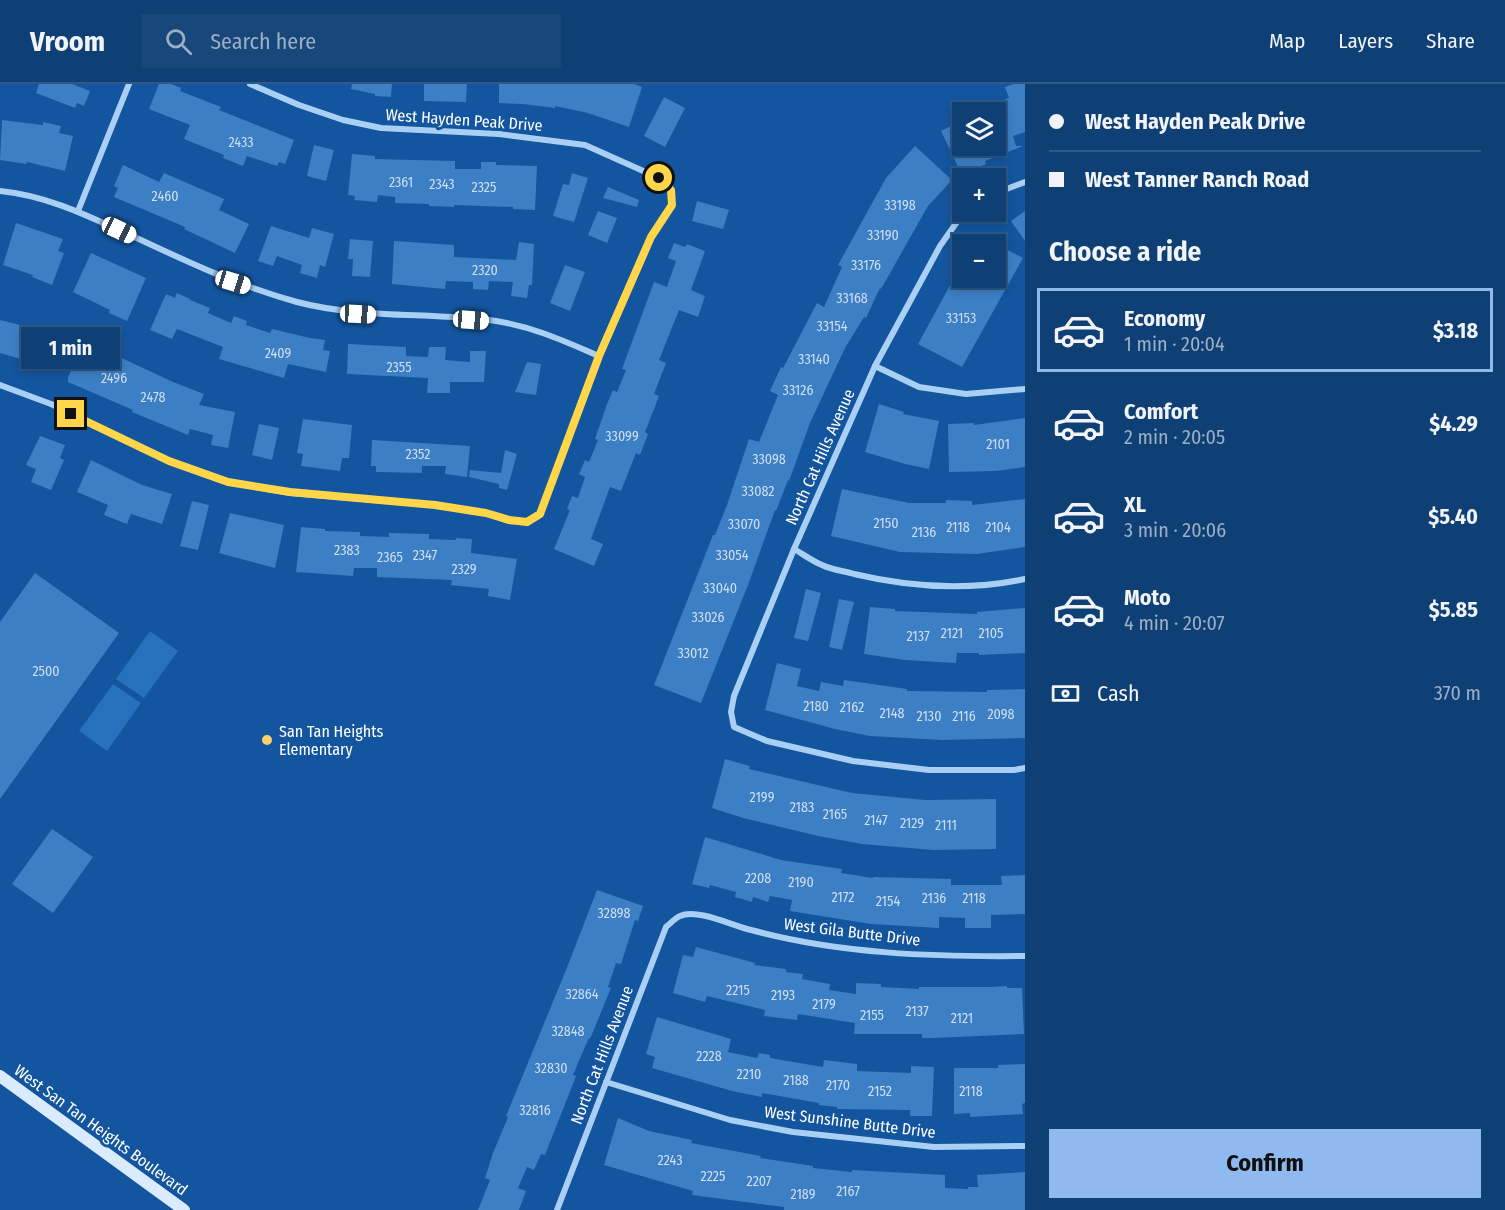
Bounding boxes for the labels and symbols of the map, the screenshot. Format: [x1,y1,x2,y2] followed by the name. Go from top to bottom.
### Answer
[385,105,543,135] street label: West Hayden Peak Drive
[228,134,254,151] house number: 2433
[645,164,672,191] route start
[389,174,413,191] house number: 2361
[429,176,455,193] house number: 2343
[472,179,496,196] house number: 2325
[152,188,178,205] house number: 2460
[884,197,916,214] house number: 33198
[99,214,139,246] car
[867,227,899,244] house number: 33190
[851,257,881,274] house number: 33176
[472,262,498,279] house number: 2320
[213,268,253,296] car
[836,290,868,307] house number: 33168
[340,304,376,324] car
[452,310,490,330] car
[946,310,976,327] house number: 33153
[817,318,848,335] house number: 33154
[22,327,121,369] callout: 1 min
[265,345,292,362] house number: 2409
[798,351,830,368] house number: 33140
[386,359,412,376] house number: 2355
[101,370,127,387] house number: 2496
[783,382,813,399] house number: 33126
[781,386,859,528] street label: North Cat Hills Avenue
[141,389,165,406] house number: 2478
[57,400,84,427] route end
[605,428,639,445] house number: 33099
[986,436,1010,453] house number: 2101
[406,446,430,463] house number: 2352
[752,451,786,468] house number: 33098
[742,483,775,500] house number: 33082
[873,515,899,532] house number: 2150
[728,516,760,533] house number: 33070
[946,519,970,536] house number: 2118
[985,519,1011,536] house number: 2104
[912,524,936,541] house number: 2136
[334,542,360,559] house number: 2383
[413,547,438,564] house number: 2347
[715,547,749,564] house number: 33054
[377,549,403,566] house number: 2365
[451,561,477,578] house number: 2329
[703,580,737,597] house number: 33040
[692,609,724,626] house number: 33026
[941,625,963,642] house number: 2121
[978,625,1004,642] house number: 2105
[906,628,930,645] house number: 2137
[677,645,709,662] house number: 33012
[32,663,60,680] house number: 2500
[803,698,829,715] house number: 2180
[840,699,864,716] house number: 2162
[879,705,905,722] house number: 2148
[987,706,1015,723] house number: 2098
[917,708,941,725] house number: 2130
[952,708,976,725] house number: 2116
[279,722,383,759] place label: San Tan Heights Elementary
[260,733,274,747] marker: San Tan Heights Elementary
[750,789,775,806] house number: 2199
[790,799,814,816] house number: 2183
[823,806,847,823] house number: 2165
[864,812,888,829] house number: 2147
[900,815,924,832] house number: 2129
[935,817,957,834] house number: 2111
[745,870,771,887] house number: 2208
[788,874,814,891] house number: 2190
[831,889,855,906] house number: 2172
[922,890,946,907] house number: 2136
[962,890,986,907] house number: 2118
[876,893,900,910] house number: 2154
[598,905,630,922] house number: 32898
[783,914,921,950] street label: West Gila Butte Drive
[726,982,750,999] house number: 2215
[567,983,637,1127] street label: North Cat Hills Avenue
[565,986,599,1003] house number: 32864
[771,987,795,1004] house number: 2193
[812,996,836,1013] house number: 2179
[905,1003,929,1020] house number: 2137
[860,1007,884,1024] house number: 2155
[951,1010,973,1027] house number: 2121
[551,1023,585,1040] house number: 32848
[696,1048,722,1065] house number: 2228
[535,1060,567,1077] house number: 32830
[11,1061,191,1199] street label: West San Tan Heights Boulevard
[737,1066,761,1083] house number: 2210
[783,1072,809,1089] house number: 2188
[826,1077,850,1094] house number: 2170
[868,1083,892,1100] house number: 2152
[959,1083,983,1100] house number: 2118
[519,1102,551,1119] house number: 32816
[763,1102,937,1142] street label: West Sunshine Butte Drive
[658,1152,682,1169] house number: 2243
[701,1168,725,1185] house number: 2225
[746,1173,772,1190] house number: 2207
[836,1183,860,1200] house number: 2167
[791,1186,816,1203] house number: 2189

